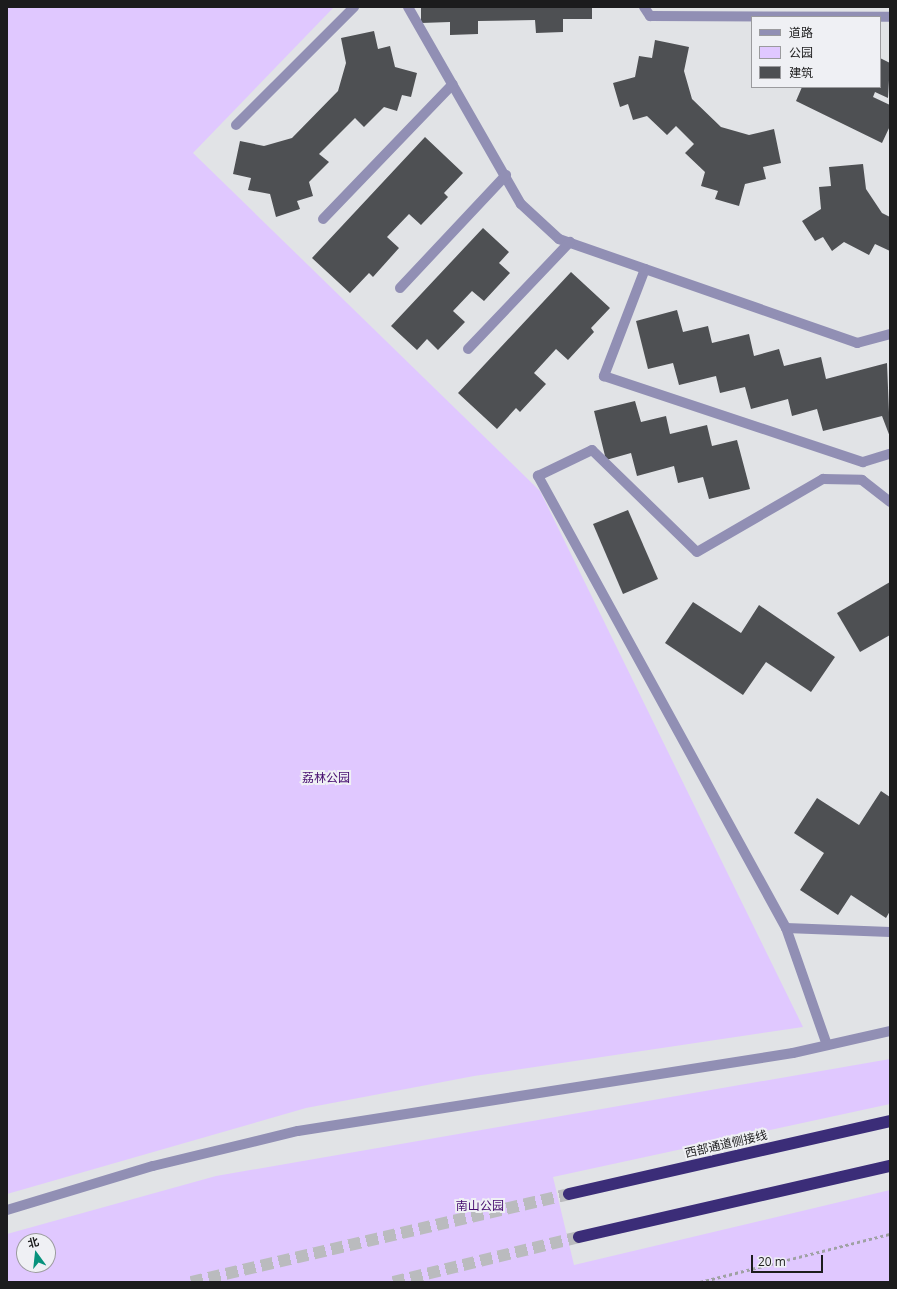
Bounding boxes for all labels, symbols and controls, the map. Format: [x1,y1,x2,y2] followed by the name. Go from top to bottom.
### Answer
[751,16,881,88] legend
[789,24,813,41] text: 道路
[789,44,813,61] text: 公园
[789,64,813,81] text: 建筑
[302,771,350,785] park label: 荔林公园
[683,1128,769,1160] street label: 西部通道侧接线
[456,1199,504,1213] park label: 南山公园
[16,1233,56,1273] north arrow
[26,1233,40,1251] text: 北
[753,1247,825,1273] scale bar
[758,1253,786,1270] text: 20 m

